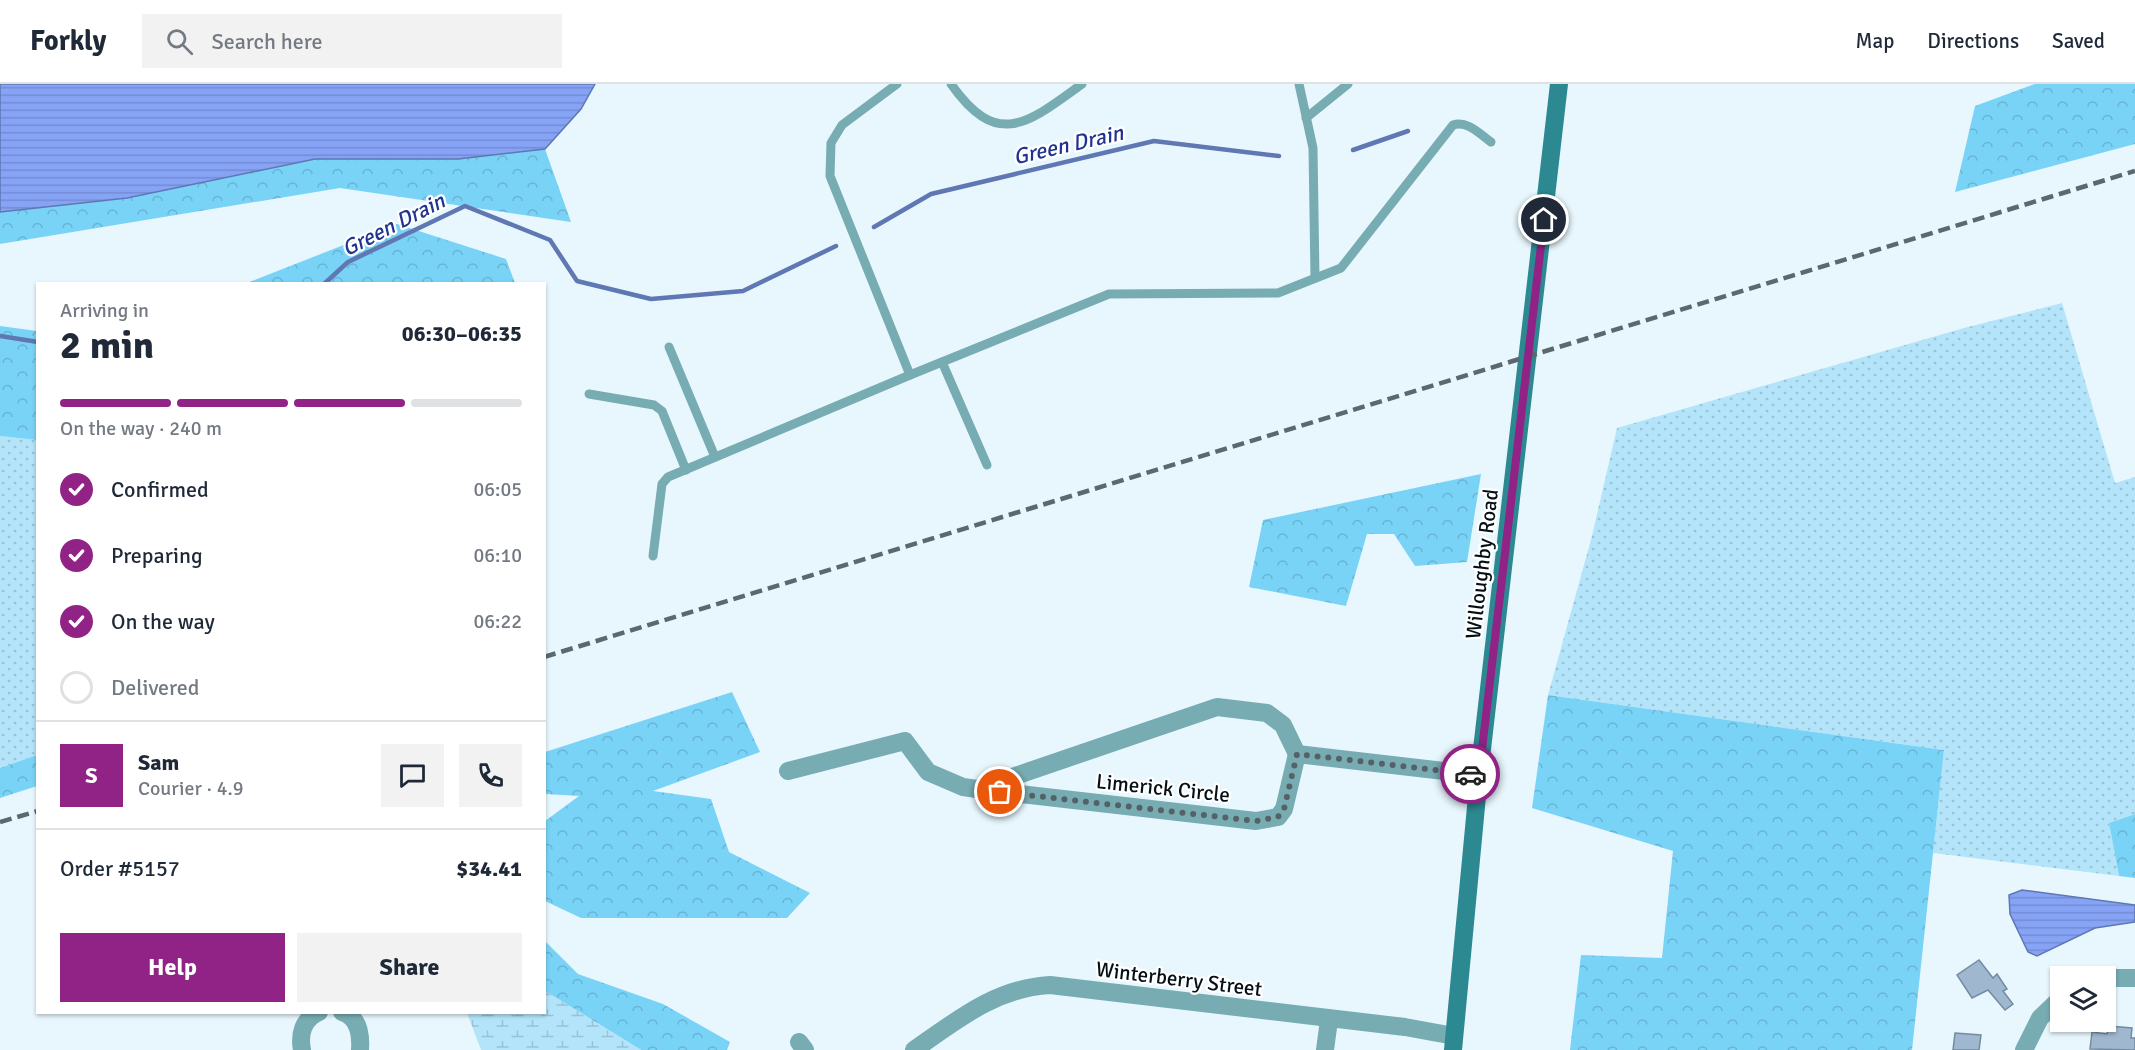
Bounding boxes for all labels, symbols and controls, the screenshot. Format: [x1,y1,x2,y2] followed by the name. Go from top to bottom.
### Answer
[142,14,562,68] search box
[30,24,106,58] text: Forkly
[163,25,196,58] icon: search
[211,28,322,55] text: Search here
[1856,28,1894,54] text: Map
[1927,28,2019,54] text: Directions
[2052,28,2105,54] text: Saved
[1010,119,1127,170] water label: Green Drain
[337,187,450,262] water label: Green Drain
[1518,194,1569,245] pin
[1527,203,1560,236] icon: home
[60,298,149,323] text: Arriving in
[402,320,522,347] text: 06:30–06:35
[60,321,154,369] text: 2 min
[60,416,222,441] text: On the way · 240 m
[60,473,93,506] icon: check
[111,476,209,503] text: Confirmed
[473,477,522,502] text: 06:05
[1460,488,1504,640] street label: Willoughby Road
[60,539,93,572] icon: check
[111,542,203,569] text: Preparing
[473,543,522,568] text: 06:10
[60,605,93,638] icon: check
[111,608,215,635] text: On the way
[473,609,522,634] text: 06:22
[111,674,199,701] text: Delivered
[381,744,444,807] button: chat
[459,744,522,807] button: phone
[1440,744,1500,804] courier
[138,749,179,776] text: Sam
[1454,758,1487,791] icon: car
[85,762,98,789] text: S
[974,766,1025,817] pin
[1095,768,1231,808] street label: Limerick Circle
[983,775,1016,808] icon: bag
[138,776,244,801] text: Courier · 4.9
[60,855,180,882] text: Order #5157
[456,855,522,882] text: $34.41
[60,933,285,1002] button: Help
[297,933,522,1002] button: Share
[1094,956,1264,1002] street label: Winterberry Street
[2050,966,2116,1032] map controls
[2050,966,2116,1032] button: layers

